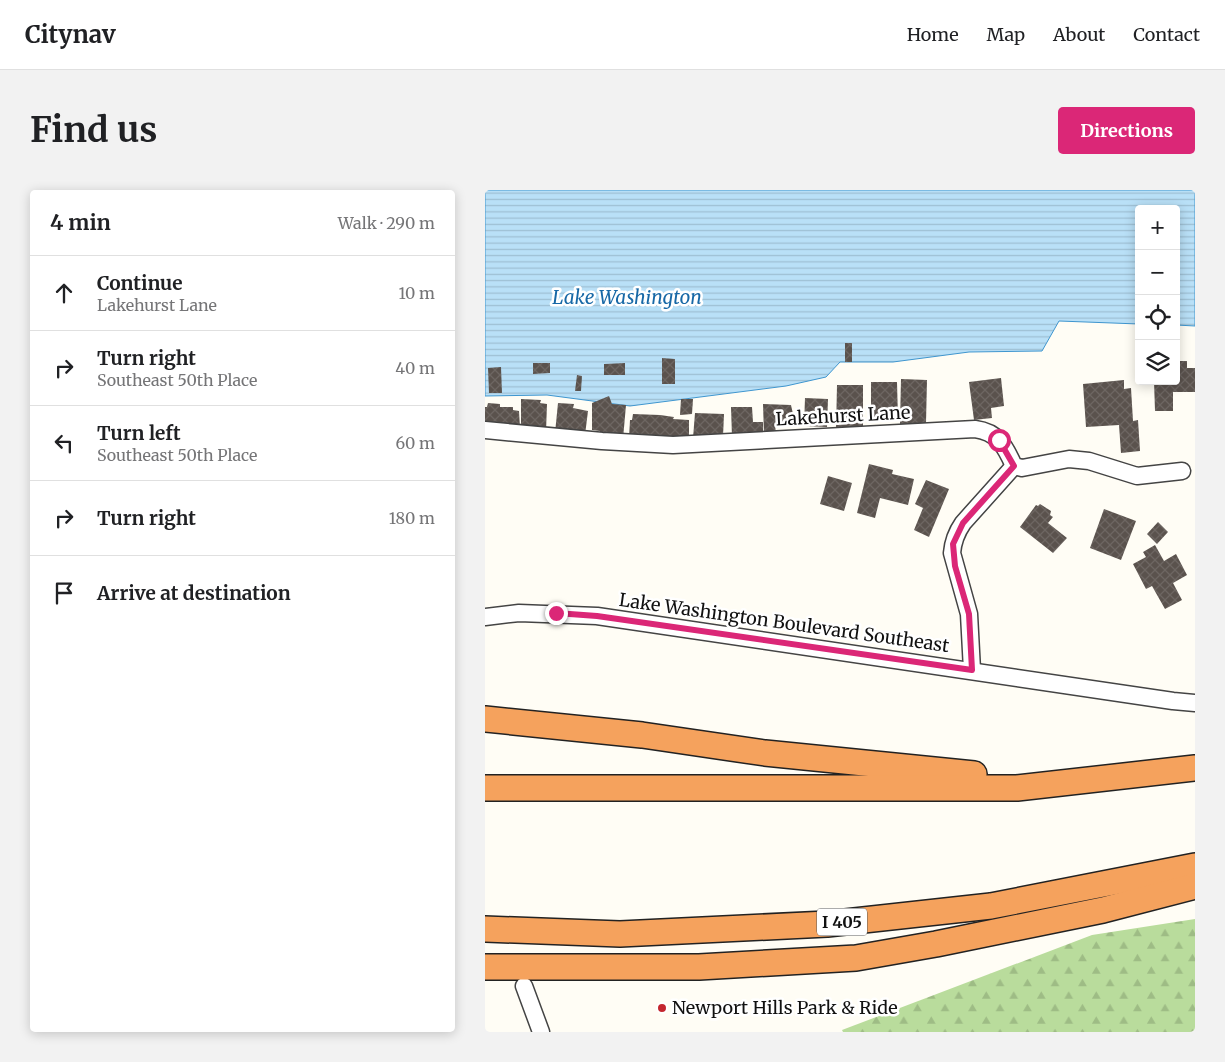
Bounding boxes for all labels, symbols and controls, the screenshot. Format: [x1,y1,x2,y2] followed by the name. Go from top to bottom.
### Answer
[25,19,116,50] text: Citynav
[907,23,959,46] text: Home
[987,23,1025,46] text: Map
[1053,23,1105,46] text: About
[1133,23,1200,46] text: Contact
[1058,107,1195,154] button: Directions
[30,108,157,152] text: Find us
[1135,205,1180,385] map controls
[1135,205,1180,250] button: +
[50,209,111,236] text: 4 min
[338,213,435,233] text: Walk · 290 m
[1135,250,1180,295] button: −
[97,271,183,295] text: Continue
[50,279,78,307] icon: ahead
[398,283,435,303] text: 10 m
[552,285,702,309] water label: Lake Washington
[97,295,217,315] text: Lakehurst Lane
[1135,295,1180,340] button: locate
[1135,340,1180,385] button: layers
[97,346,196,370] text: Turn right
[50,354,78,382] icon: right
[395,358,435,378] text: 40 m
[97,370,257,390] text: Southeast 50th Place
[775,400,911,431] street label: Lakehurst Lane
[97,421,181,445] text: Turn left
[50,429,78,457] icon: left
[988,429,1011,452] route start
[395,433,435,453] text: 60 m
[97,445,257,465] text: Southeast 50th Place
[50,504,78,532] icon: right
[97,506,196,530] text: Turn right
[389,508,435,528] text: 180 m
[50,579,78,607] icon: arrive
[97,581,291,605] text: Arrive at destination
[617,588,951,657] street label: Lake Washington Boulevard Southeast
[545,602,568,625] route end
[817,909,867,936] road number: I 405
[672,996,898,1019] place label: Newport Hills Park & Ride
[656,1002,668,1014] marker: Newport Hills Park & Ride

